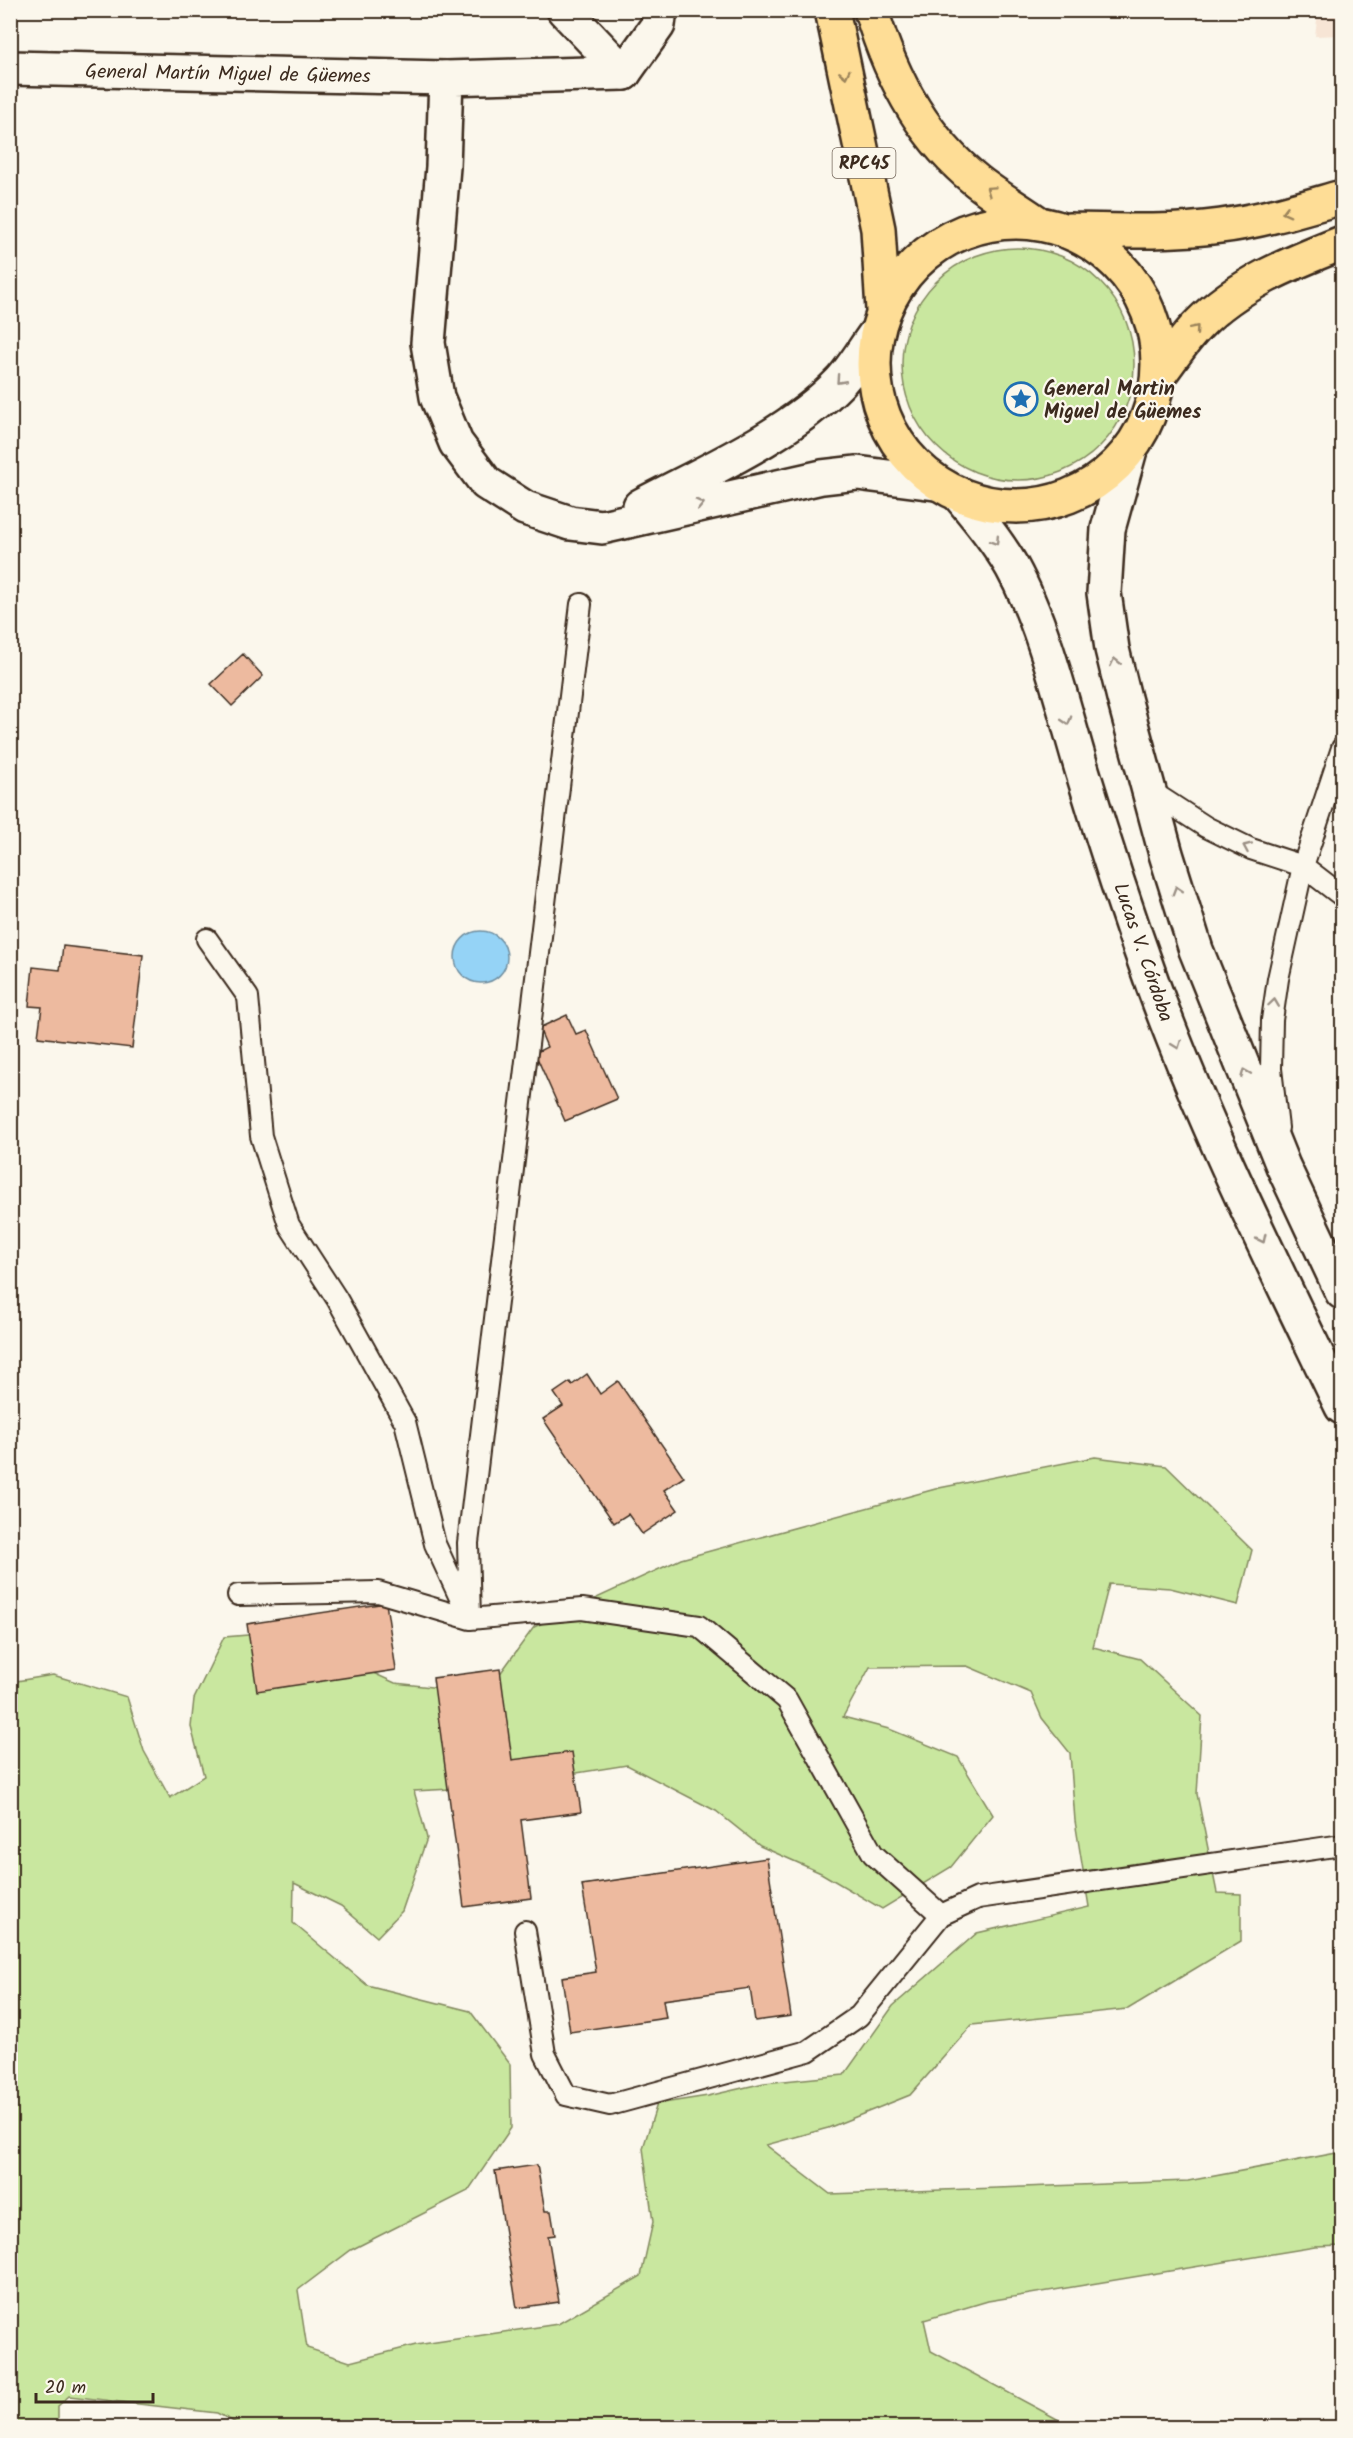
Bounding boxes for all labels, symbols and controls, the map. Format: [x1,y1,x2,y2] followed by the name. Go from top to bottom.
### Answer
[85,57,371,93] street label: General Martín Miguel de Güemes
[838,69,851,79] one-way arrow
[832,148,896,178] road number: RPC45
[985,186,996,197] one-way arrow
[1281,205,1291,218] one-way arrow
[1188,325,1199,336] one-way arrow
[836,373,847,384] one-way arrow
[1044,374,1202,429] place label: General Martin Miguel de Güemes
[1003,381,1039,417] place icon: General Martin Miguel de Güemes
[694,498,704,511] one-way arrow
[988,534,999,545] one-way arrow
[1109,657,1122,667] one-way arrow
[1060,715,1072,726] one-way arrow
[1243,842,1254,854] one-way arrow
[1103,879,1181,1027] street label: Lucas V. Córdoba
[1172,885,1184,896] one-way arrow
[1268,999,1280,1008] one-way arrow
[1170,1038,1182,1049] one-way arrow
[1240,1068,1252,1079] one-way arrow
[1255,1233,1266,1244] one-way arrow
[36,2366,153,2404] scale bar
[45,2374,86,2403] text: 20 m

